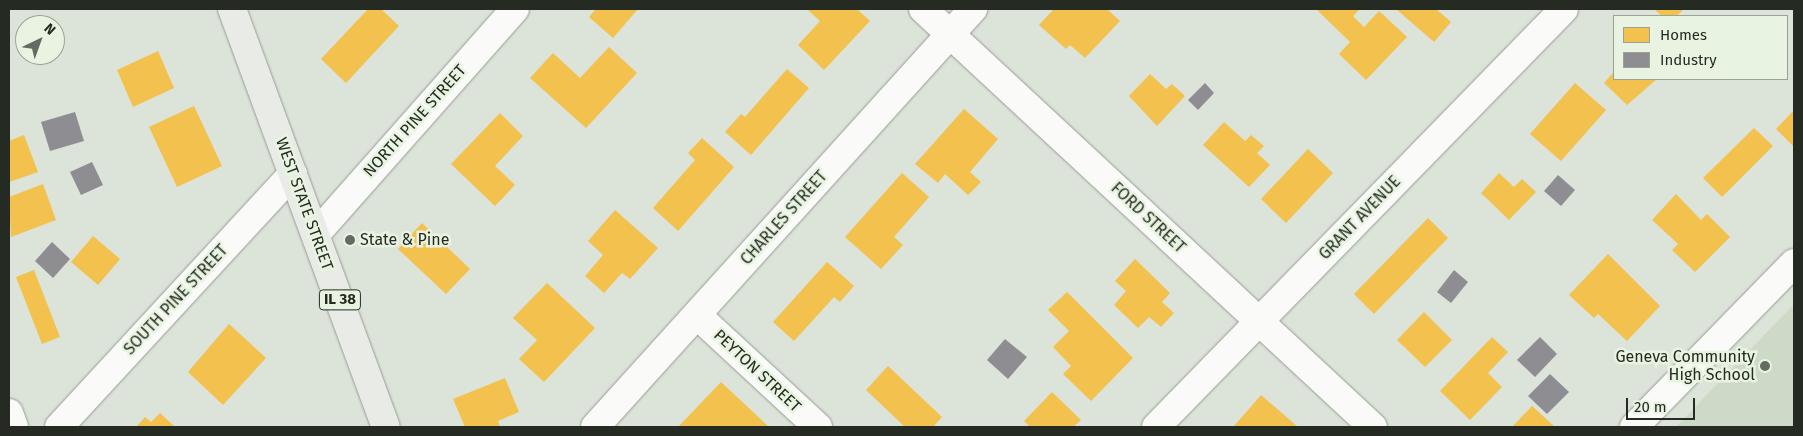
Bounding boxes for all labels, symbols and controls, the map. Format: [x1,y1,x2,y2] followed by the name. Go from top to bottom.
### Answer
[15,15,65,65] north arrow
[1613,15,1788,80] legend
[41,20,59,39] text: N
[1660,26,1707,44] text: Homes
[1660,51,1717,69] text: Industry
[360,61,470,181] street label: NORTH PINE STREET
[271,135,337,273] street label: WEST STATE STREET
[737,167,831,269] street label: CHARLES STREET
[1315,172,1405,264] street label: GRANT AVENUE
[1107,179,1189,257] street label: FORD STREET
[360,230,449,250] place label: State & Pine
[344,234,356,246] marker: State & Pine
[120,241,232,359] street label: SOUTH PINE STREET
[319,288,361,312] road number: IL 38
[709,326,805,416] street label: PEYTON STREET
[1615,347,1755,385] place label: Geneva Community High School
[1759,360,1771,372] marker: Geneva Community High School
[1628,388,1697,420] scale bar
[1634,398,1667,416] text: 20 m

